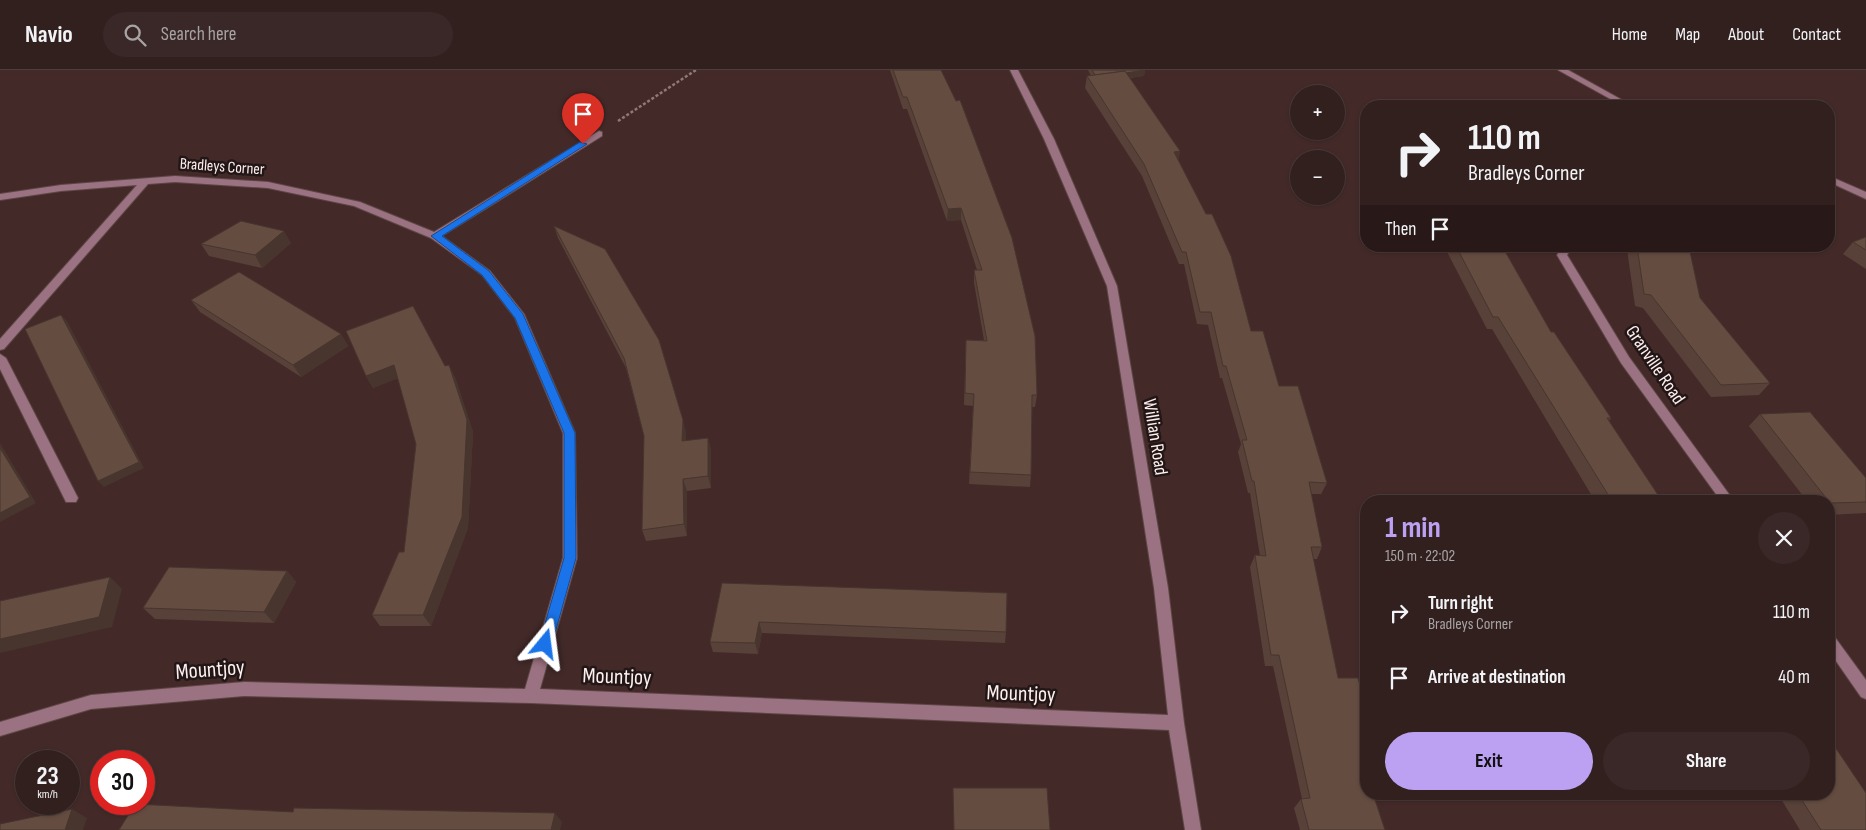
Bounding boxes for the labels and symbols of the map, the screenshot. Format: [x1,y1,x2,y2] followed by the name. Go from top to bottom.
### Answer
[562,93,604,144] pin
[179,155,265,179] street label: Bradleys Corner
[1620,321,1690,409] street label: Granville Road
[1138,397,1172,477] street label: Willian Road
[518,617,570,669] position arrow
[175,654,246,686] street label: Mountjoy
[582,662,652,692] street label: Mountjoy
[986,679,1056,709] street label: Mountjoy
[90,750,155,815] speed limit sign: 30

